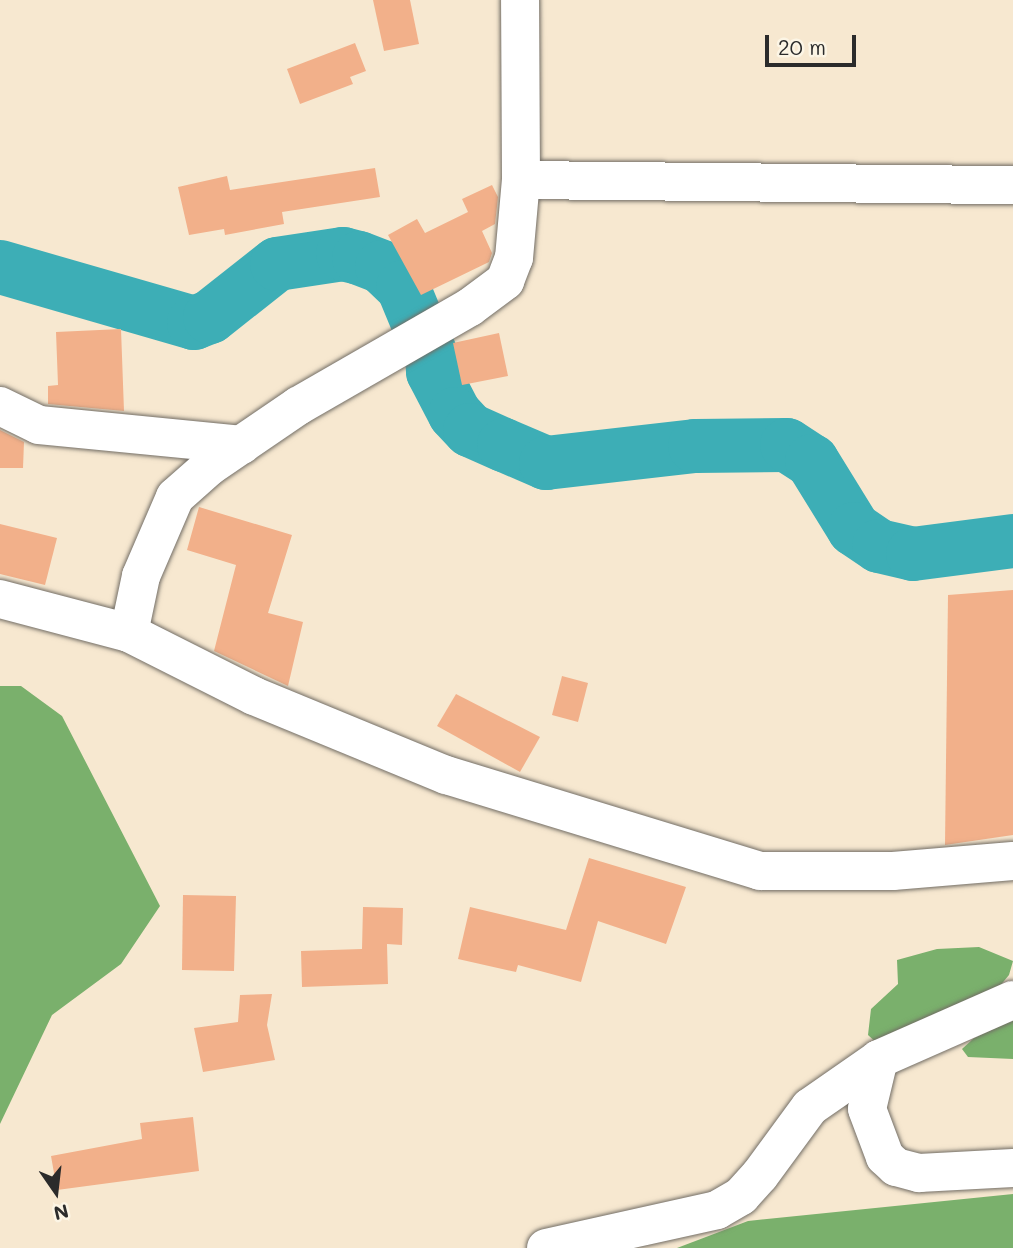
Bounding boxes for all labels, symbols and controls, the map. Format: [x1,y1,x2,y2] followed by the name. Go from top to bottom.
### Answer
[768,21,859,65] scale bar
[778,33,826,60] text: 20 m
[21,1157,91,1227] north arrow
[51,1199,71,1227] text: N

